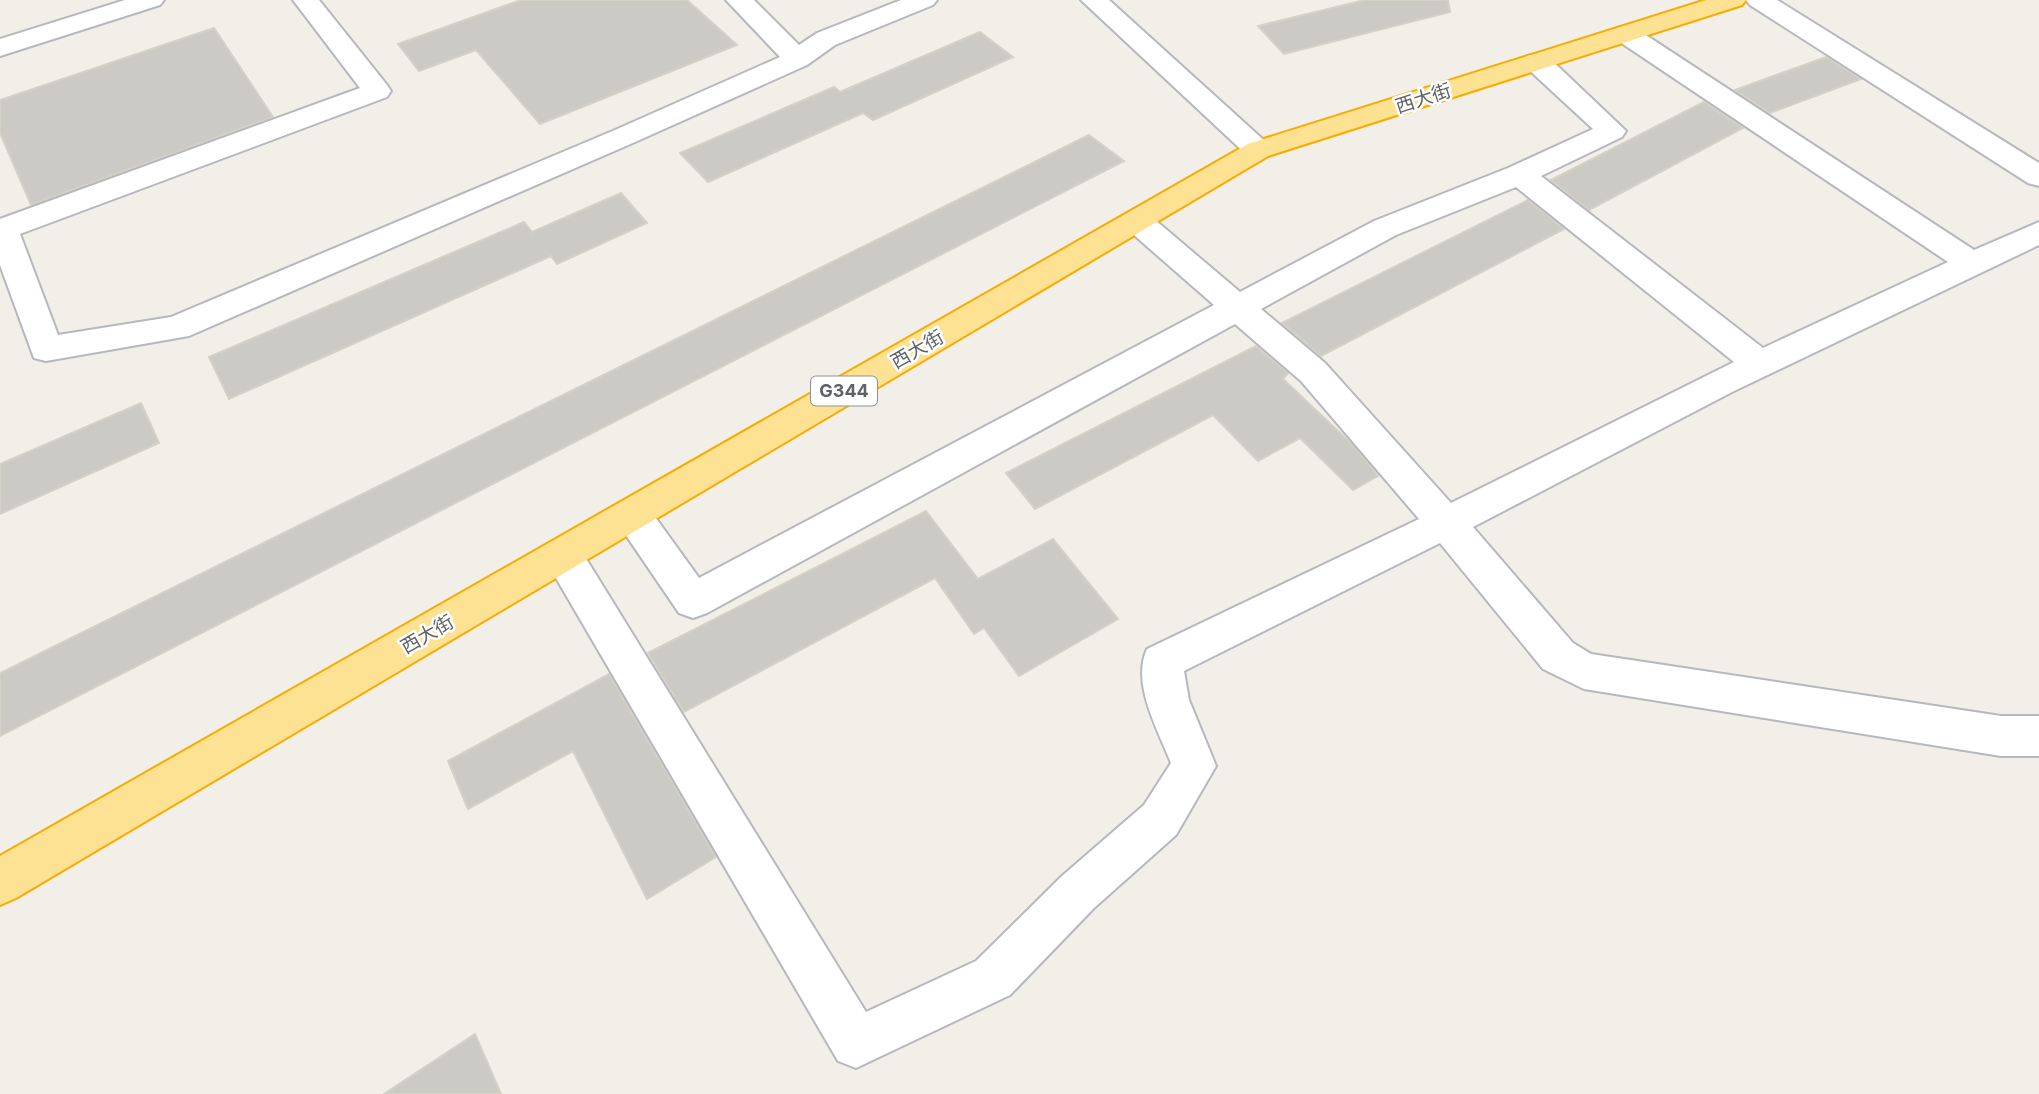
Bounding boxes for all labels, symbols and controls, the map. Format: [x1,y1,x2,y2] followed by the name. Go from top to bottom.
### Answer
[1392,79,1454,118] street label: 西大街
[887,325,948,374] street label: 西大街
[811,376,877,405] road number: G344
[397,610,458,659] street label: 西大街

